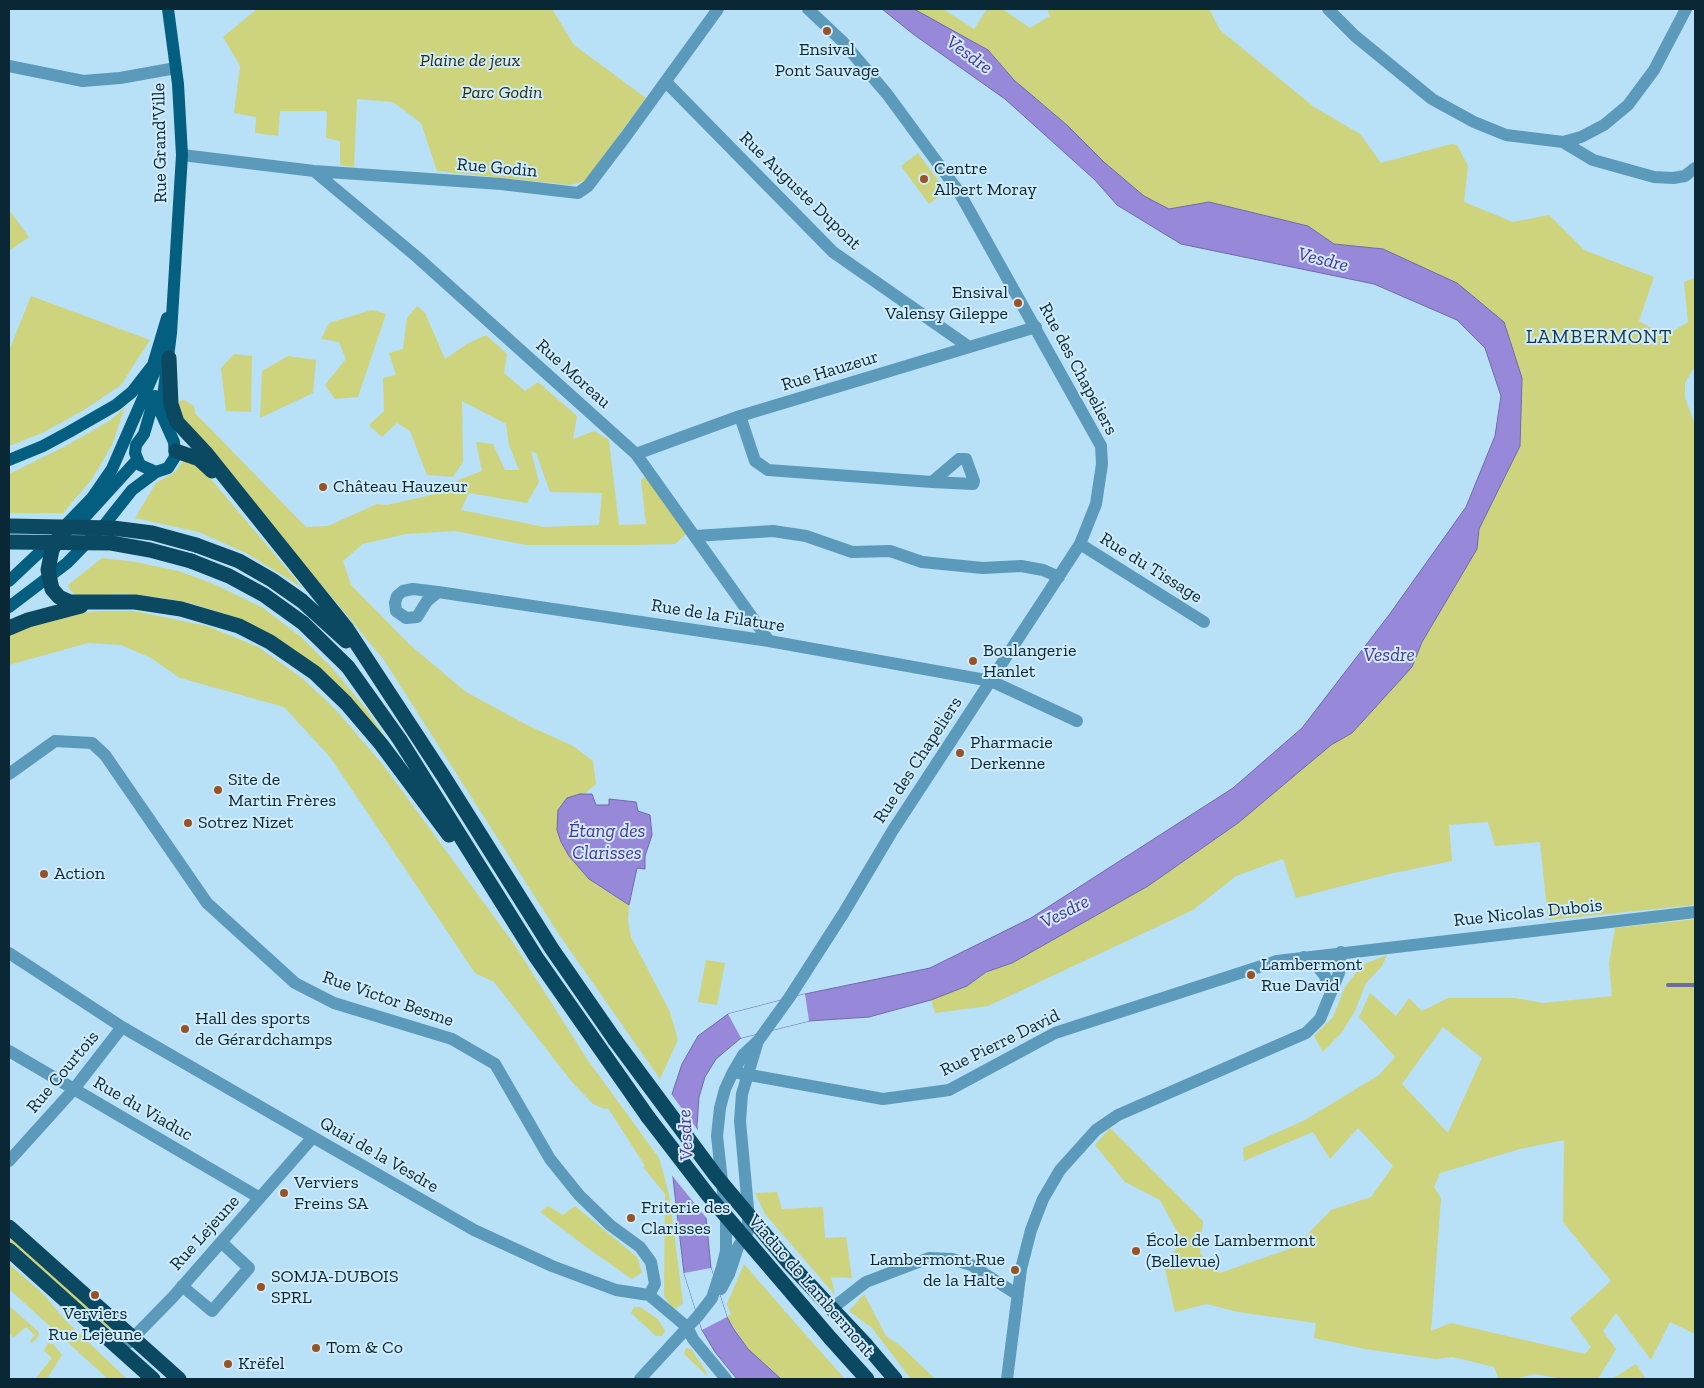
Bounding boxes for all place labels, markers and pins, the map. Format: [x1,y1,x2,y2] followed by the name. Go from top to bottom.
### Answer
[821,25,833,37] marker: Ensival Pont Sauvage
[775,39,879,82] place label: Ensival Pont Sauvage
[934,158,1037,200] place label: Centre Albert Moray
[918,173,930,185] marker: Centre Albert Moray
[885,282,1008,324] place label: Ensival Valensy Gileppe
[1012,297,1024,309] marker: Ensival Valensy Gileppe
[333,476,468,498] place label: Château Hauzeur
[317,481,329,493] marker: Château Hauzeur
[983,640,1076,682] place label: Boulangerie Hanlet
[967,655,979,667] marker: Boulangerie Hanlet
[970,732,1053,774] place label: Pharmacie Derkenne
[954,747,966,759] marker: Pharmacie Derkenne
[228,769,336,812] place label: Site de Martin Frères
[212,784,224,796] marker: Site de Martin Frères
[198,812,293,834] place label: Sotrez Nizet
[182,817,194,829] marker: Sotrez Nizet
[54,863,105,885] place label: Action
[38,868,50,880] marker: Action
[1261,954,1362,996] place label: Lambermont Rue David
[1245,969,1257,981] marker: Lambermont Rue David
[195,1008,332,1050] place label: Hall des sports de Gérardchamps
[179,1023,191,1035] marker: Hall des sports de Gérardchamps
[294,1172,368,1214] place label: Verviers Freins SA
[278,1187,290,1199] marker: Verviers Freins SA
[641,1197,730,1240] place label: Friterie des Clarisses
[625,1212,637,1224] marker: Friterie des Clarisses
[1146,1230,1315,1272] place label: École de Lambermont (Bellevue)
[1130,1245,1142,1257] marker: École de Lambermont (Bellevue)
[870,1249,1005,1292] place label: Lambermont Rue de la Halte
[1009,1264,1021,1276] marker: Lambermont Rue de la Halte
[271,1266,399,1308] place label: SOMJA-DUBOIS SPRL
[255,1281,267,1293] marker: SOMJA-DUBOIS SPRL
[89,1289,101,1301] marker: Verviers Rue Lejeune
[48,1303,142,1346] place label: Verviers Rue Lejeune
[326,1337,403,1359] place label: Tom & Co
[310,1342,322,1354] marker: Tom & Co
[238,1353,284,1375] place label: Krëfel
[222,1358,234,1370] marker: Krëfel

